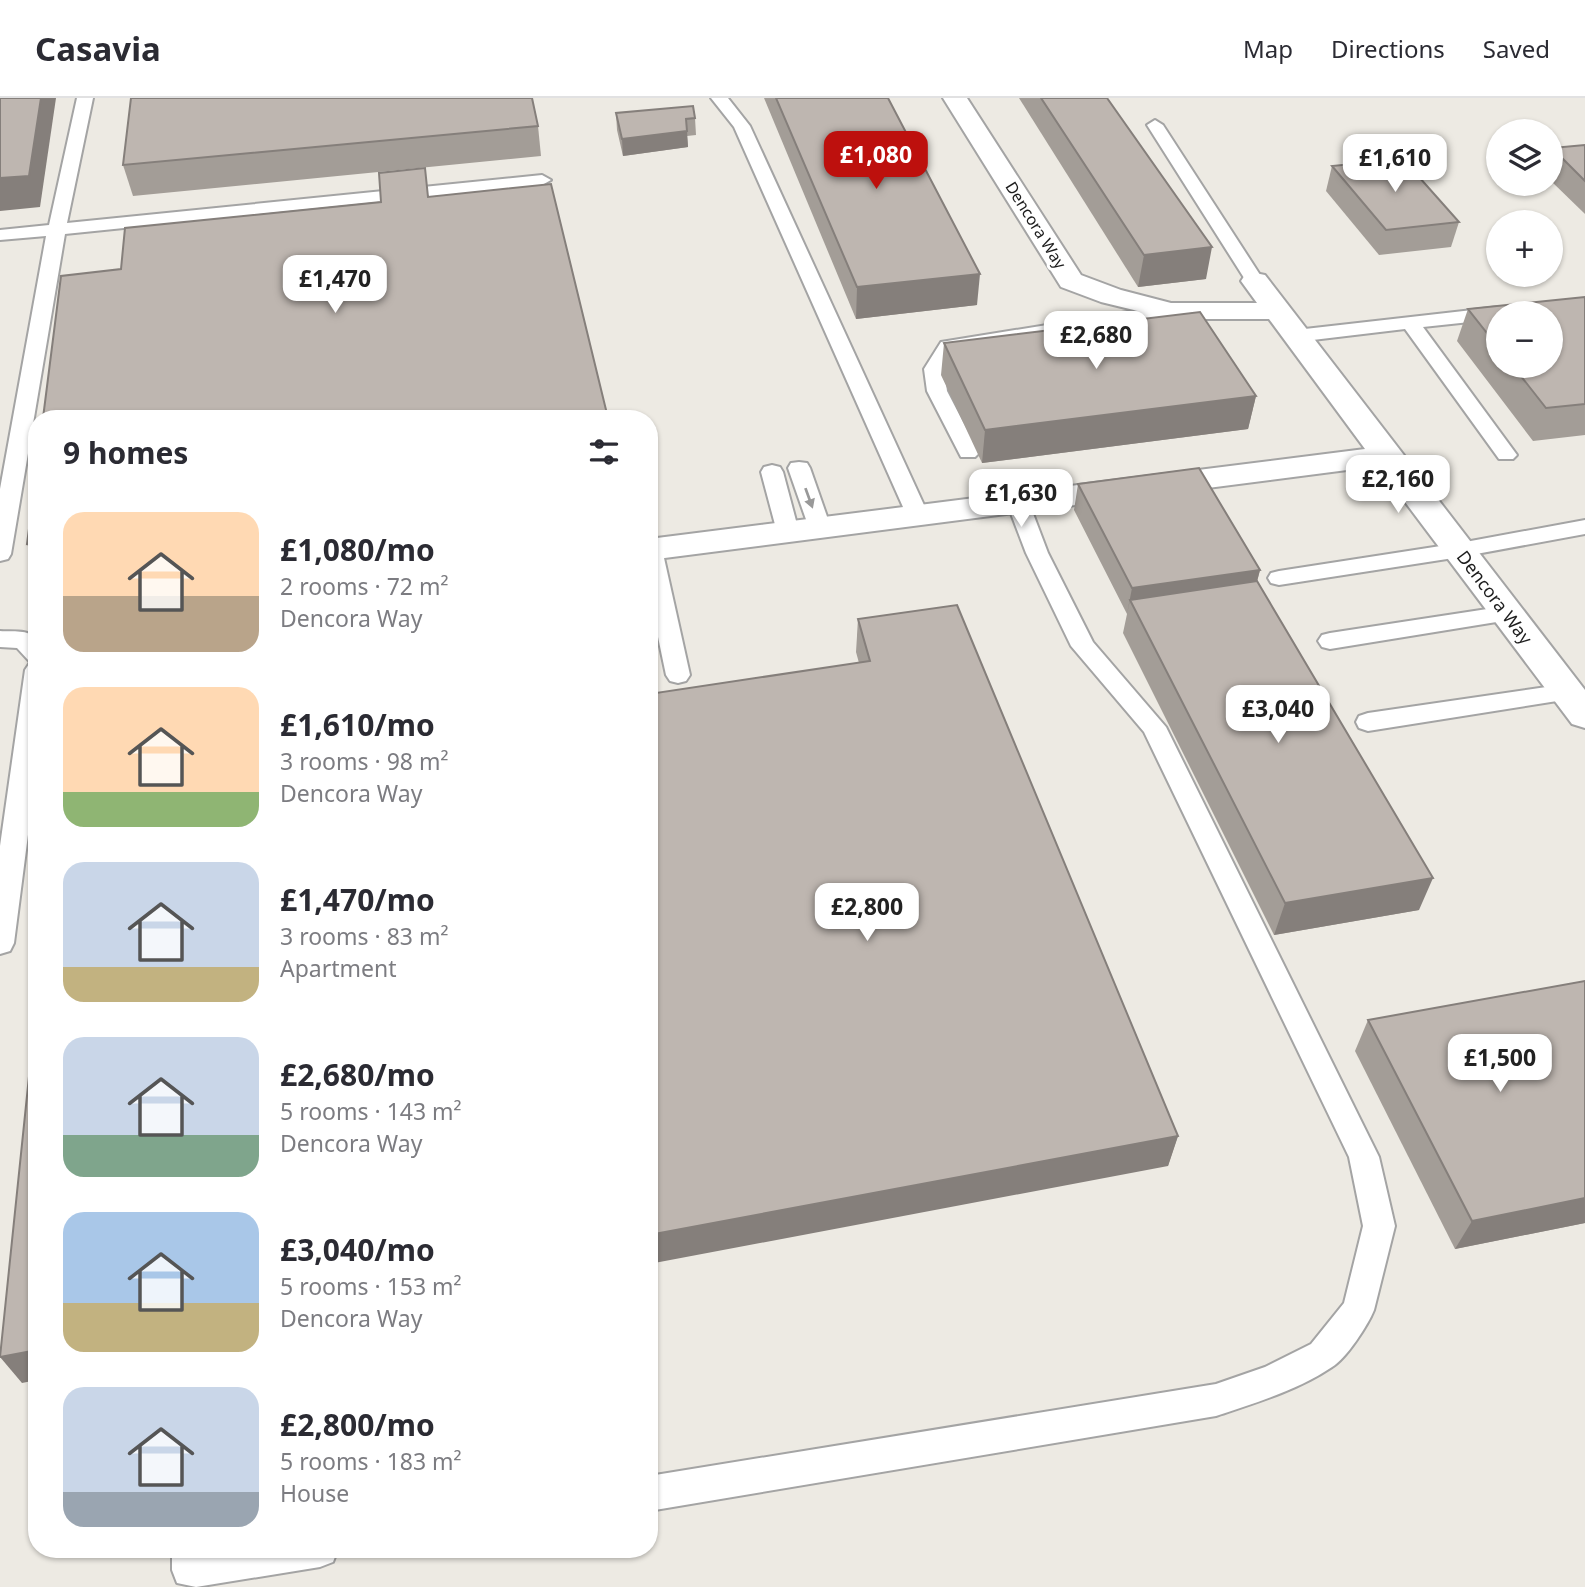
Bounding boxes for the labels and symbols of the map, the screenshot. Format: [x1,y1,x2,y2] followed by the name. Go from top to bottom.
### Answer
[819,132,933,191] pin: £1,080
[1338,134,1452,194] pin: £1,610
[1000,177,1072,274] street label: Dencora Way
[278,256,392,315] pin: £1,470
[1039,312,1153,371] pin: £2,680
[1341,456,1455,515] pin: £2,160
[964,470,1078,529] pin: £1,630
[804,488,815,509] one-way arrow
[1452,545,1539,649] street label: Dencora Way
[1221,686,1335,745] pin: £3,040
[810,884,924,943] pin: £2,800
[1443,1034,1557,1094] pin: £1,500

